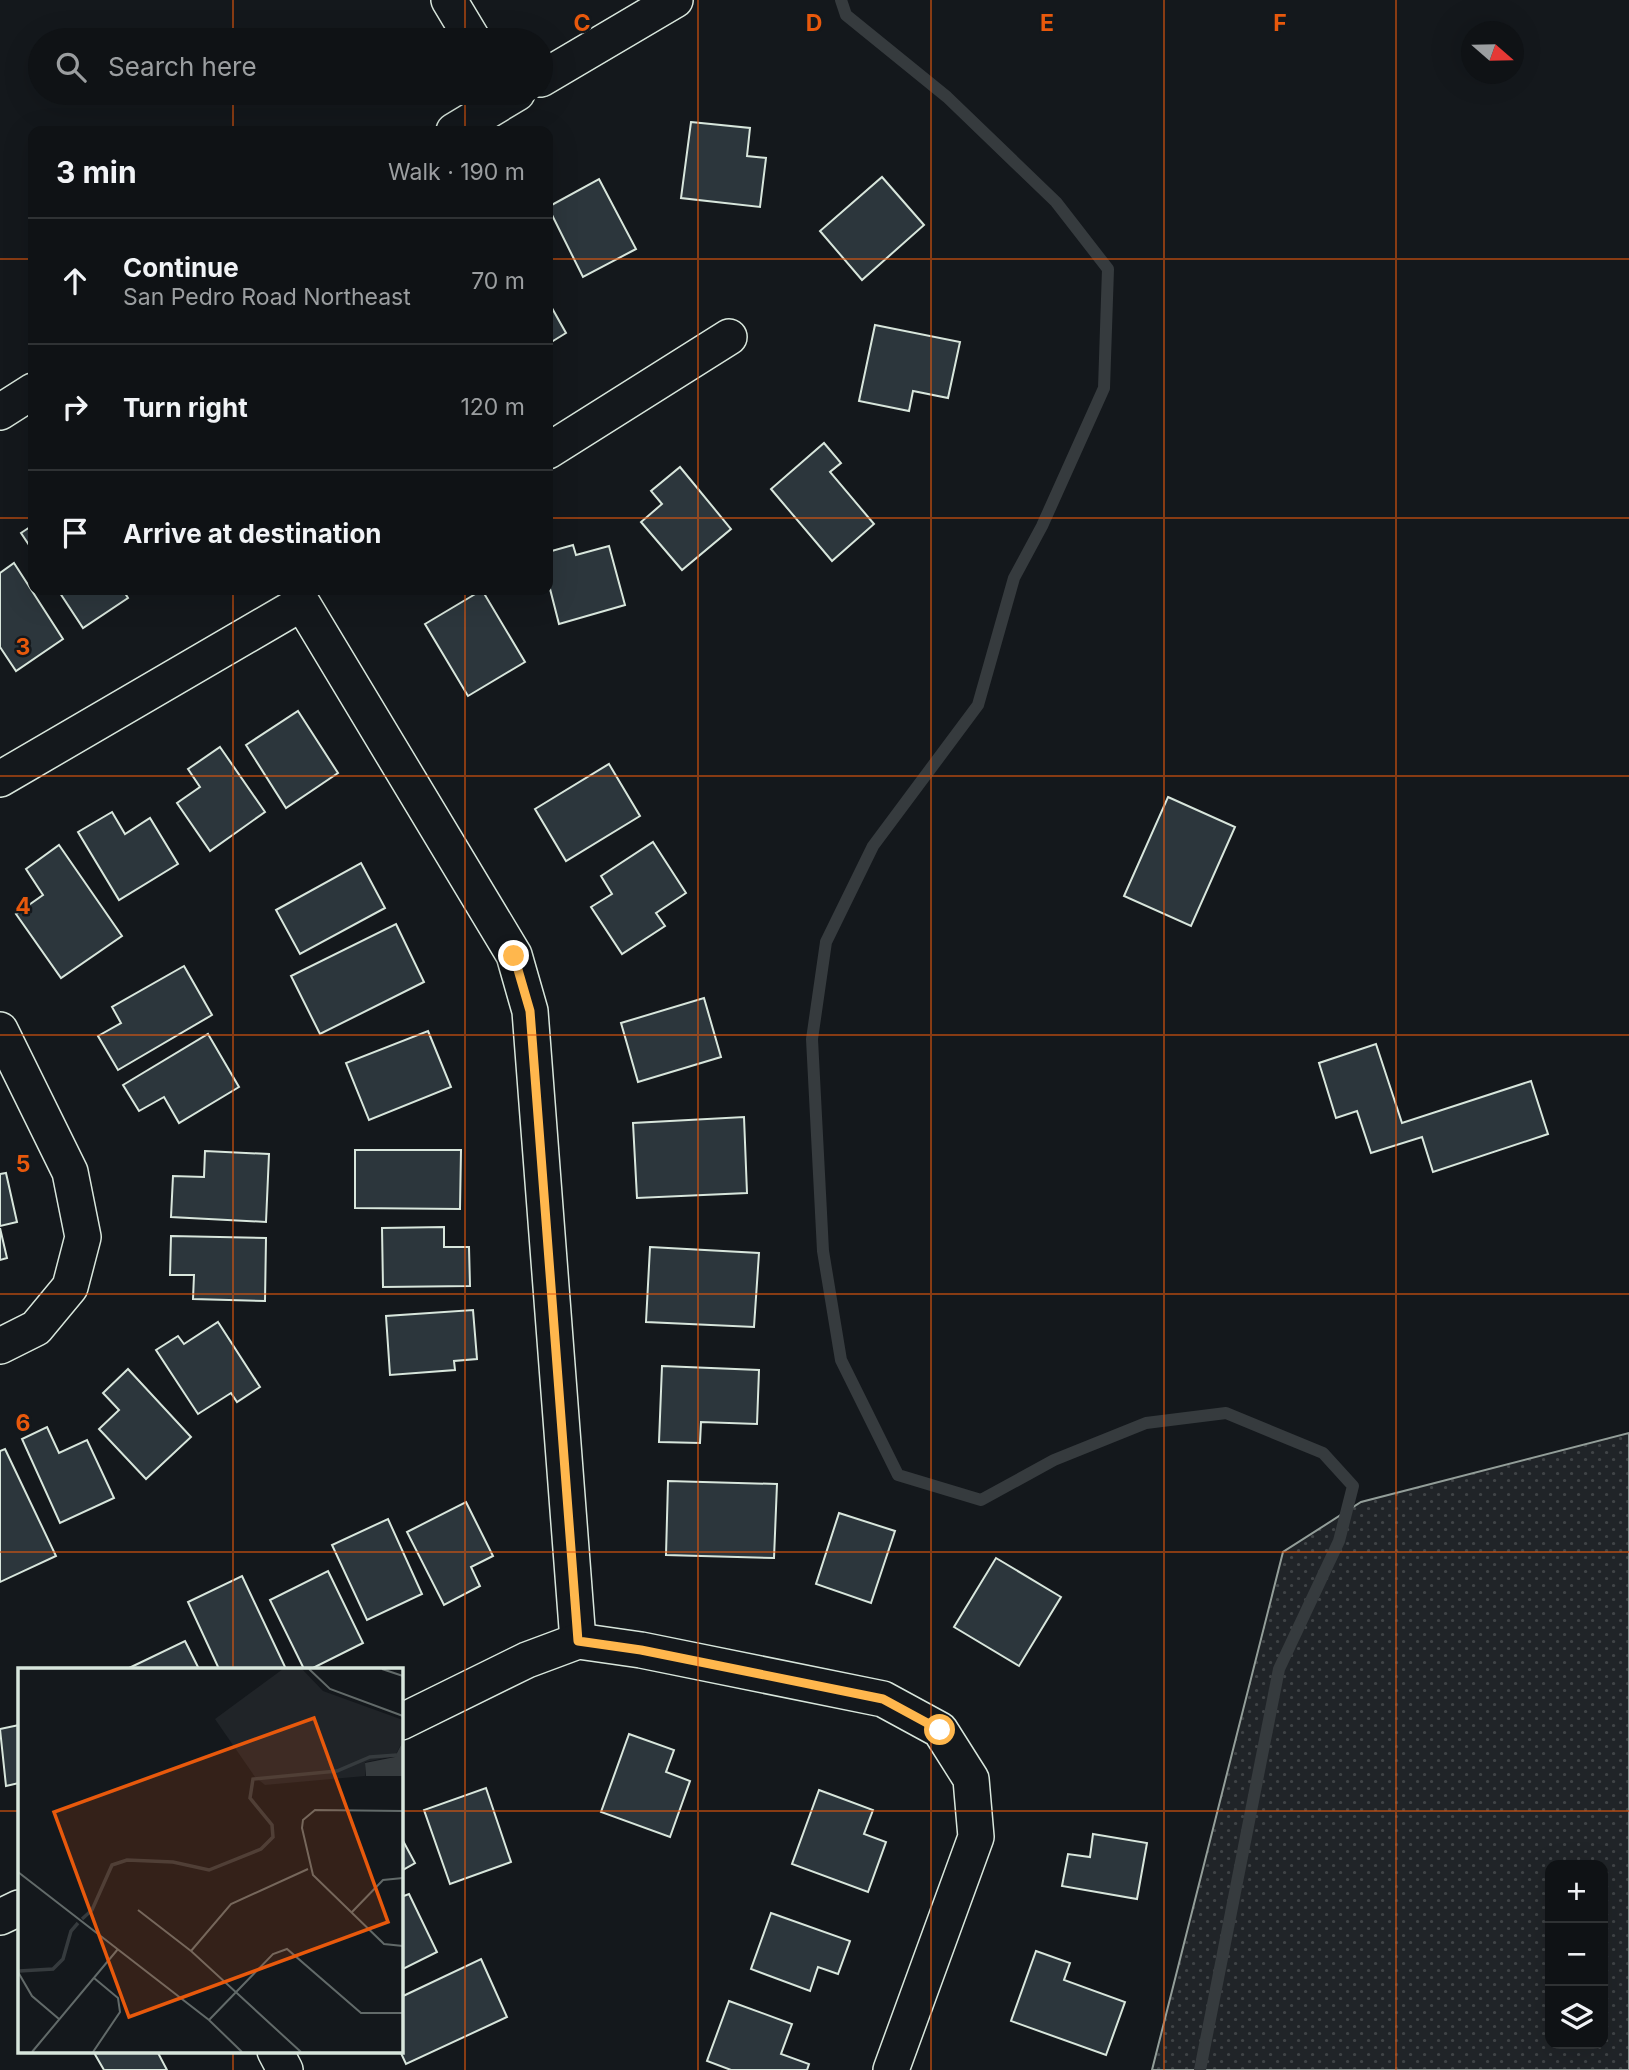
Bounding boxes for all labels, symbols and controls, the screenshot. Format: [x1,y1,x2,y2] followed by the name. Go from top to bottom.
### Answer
[573,9,591,37] text: C
[806,9,822,37] text: D
[1040,9,1054,37] text: E
[1273,9,1287,37] text: F
[1461,21,1524,84] north arrow
[28,28,553,105] search box
[52,48,90,86] icon: search
[108,51,257,82] text: Search here
[56,154,137,190] text: 3 min
[388,158,525,186] text: Walk · 190 m
[123,252,239,283] text: Continue
[56,262,94,300] icon: ahead
[471,267,525,295] text: 70 m
[123,283,411,311] text: San Pedro Road Northeast
[56,388,94,426] icon: right
[123,392,248,423] text: Turn right
[460,393,525,421] text: 120 m
[56,514,94,552] icon: arrive
[123,518,382,549] text: Arrive at destination
[16,633,30,661] text: 3
[15,892,31,920] text: 4
[498,940,529,971] route end
[16,1150,30,1178] text: 5
[16,1409,30,1437] text: 6
[18,1668,402,2052] inset map
[924,1714,955,1745] route start
[1545,1860,1608,2049] map controls
[1545,1860,1608,1923] button: +
[1545,1923,1608,1986] button: −
[1545,1986,1608,2049] button: layers

